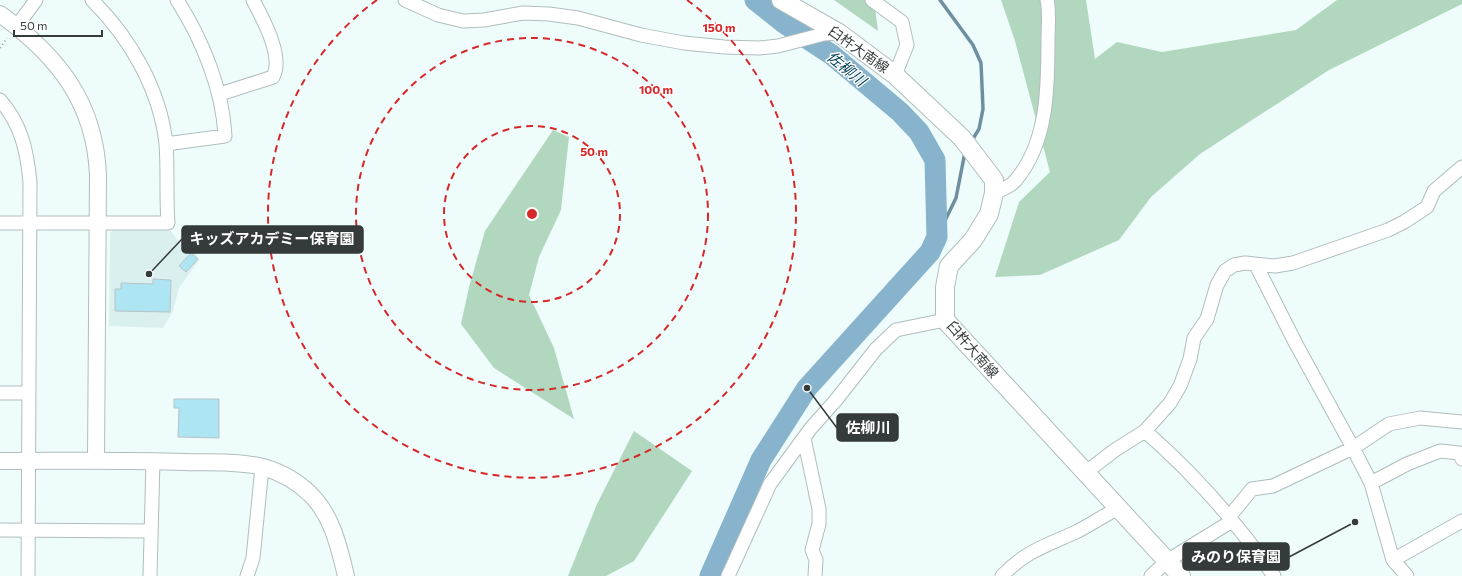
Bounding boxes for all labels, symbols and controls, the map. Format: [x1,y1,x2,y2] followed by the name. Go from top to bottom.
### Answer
[14,12,102,38] scale bar
[20,18,48,32] text: 50 m
[702,20,736,34] text: 150 m
[825,22,893,76] street label: 臼杵大南線
[824,47,872,90] water label: 佐柳川
[639,82,673,96] text: 100 m
[580,144,608,158] text: 50 m
[525,207,539,221] centre of rings
[182,226,363,253] callout: キッズアカデミー保育園
[189,229,355,247] text: キッズアカデミー保育園
[944,317,1002,381] street label: 臼杵大南線
[837,414,898,441] callout: 佐柳川
[845,418,891,436] text: 佐柳川
[1183,543,1289,570] callout: みのり保育園
[1191,547,1281,565] text: みのり保育園

